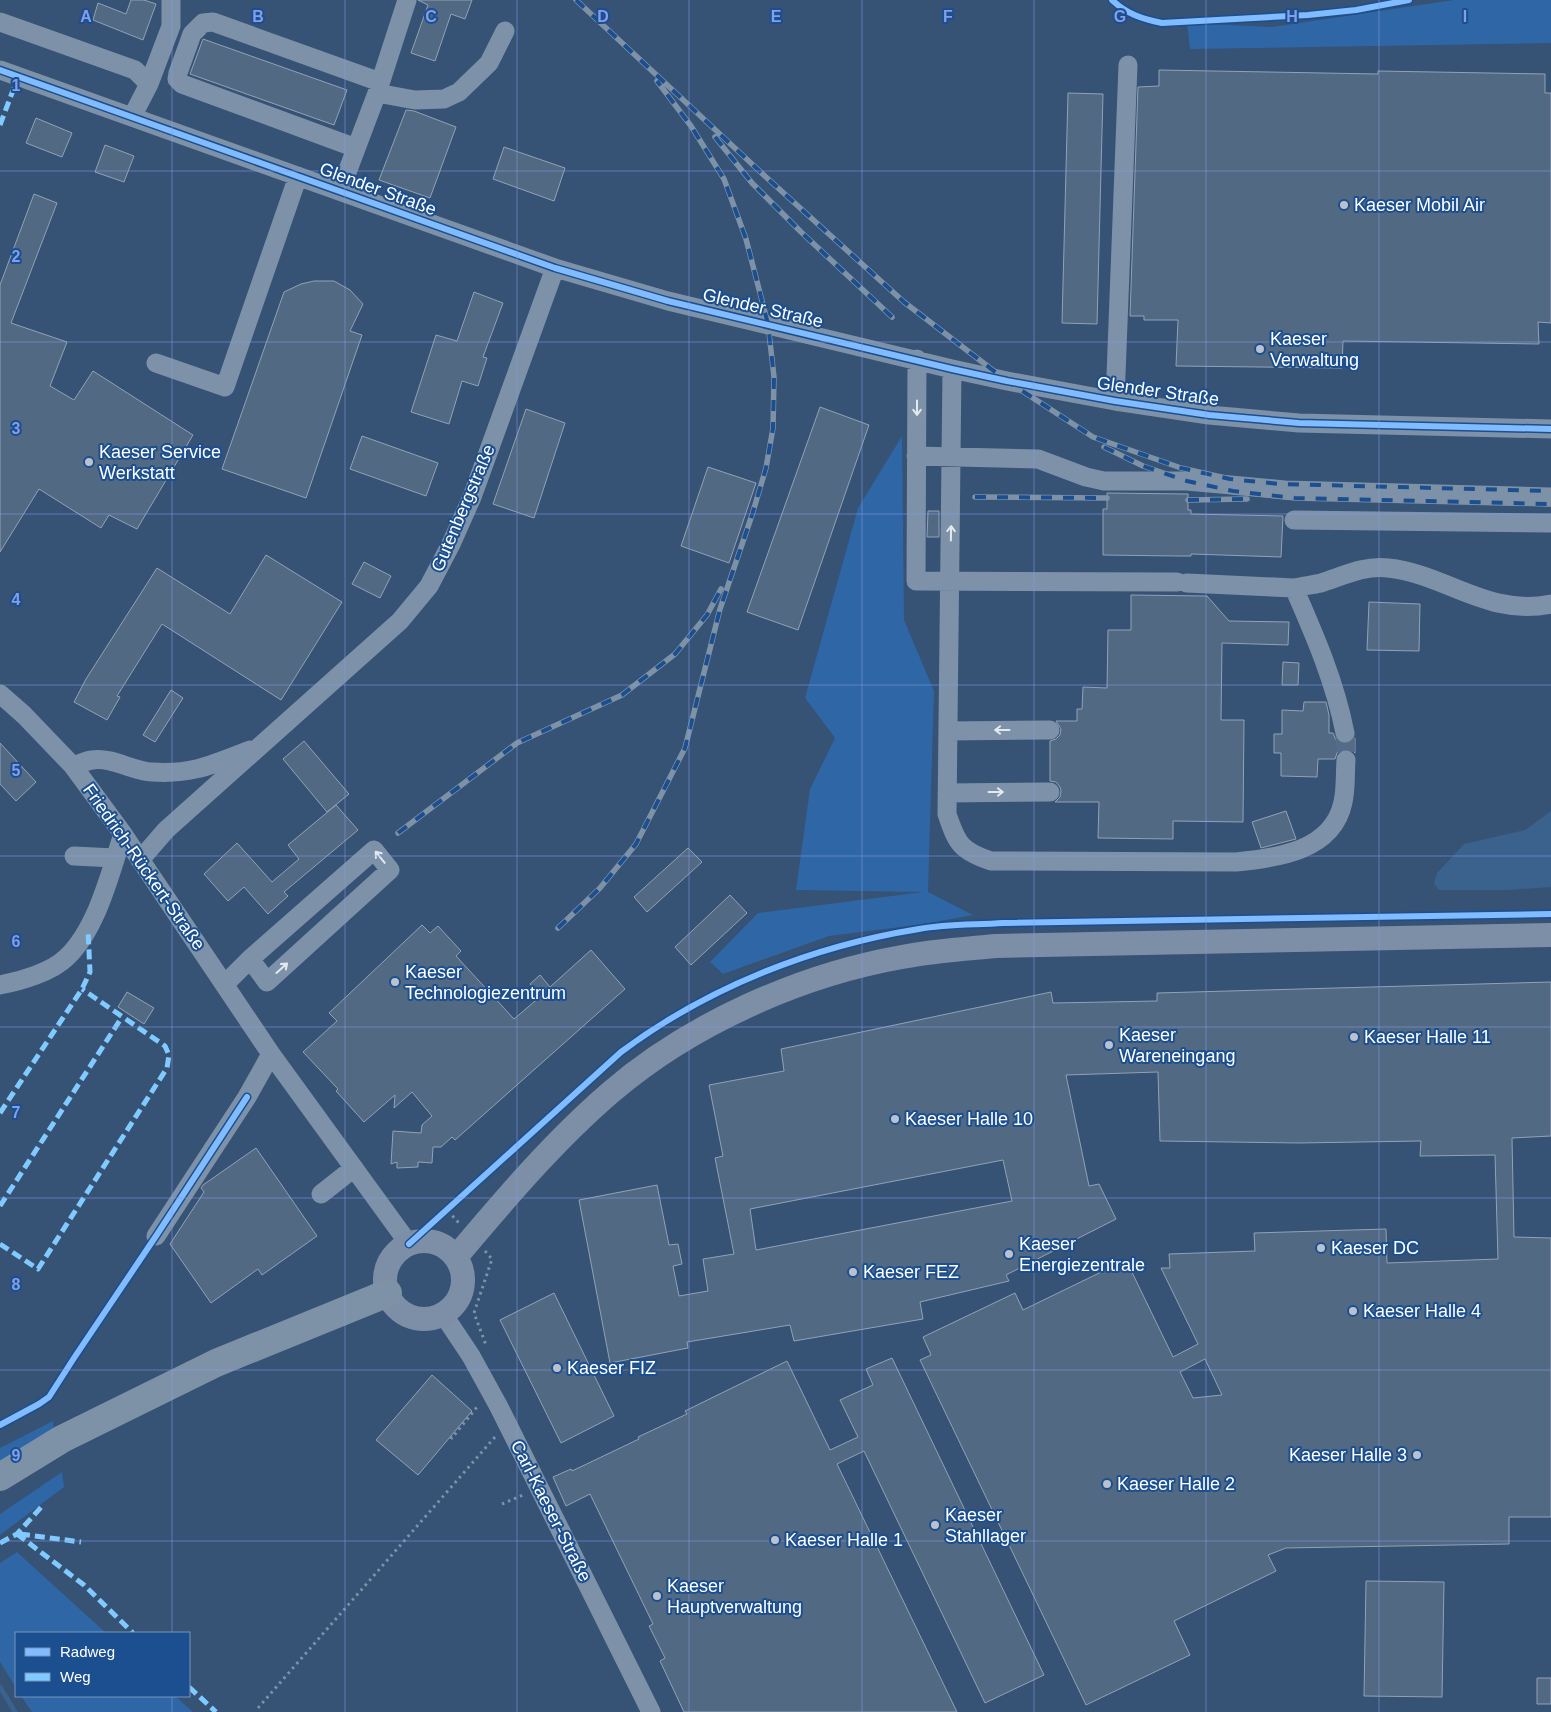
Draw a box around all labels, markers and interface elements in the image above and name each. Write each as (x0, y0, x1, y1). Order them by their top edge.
text: A (80, 8, 92, 25)
text: B (252, 8, 264, 25)
text: C (425, 8, 437, 25)
text: D (597, 8, 609, 25)
text: E (771, 8, 782, 25)
text: F (943, 8, 953, 25)
text: G (1114, 8, 1126, 25)
text: H (1286, 8, 1298, 25)
text: I (1463, 8, 1467, 25)
text: 1 (12, 77, 21, 94)
street label: Glender Straße (317, 159, 439, 219)
place label: Kaeser Mobil Air (1354, 195, 1485, 215)
marker: Kaeser Mobil Air (1338, 199, 1350, 211)
text: 2 (12, 248, 21, 265)
street label: Glender Straße (701, 284, 825, 332)
place label: Kaeser Verwaltung (1270, 329, 1359, 370)
marker: Kaeser Verwaltung (1254, 343, 1266, 355)
street label: Glender Straße (1096, 373, 1220, 409)
one-way arrow (912, 400, 922, 416)
text: 3 (12, 420, 21, 437)
street label: Gutenbergstraße (427, 441, 499, 575)
place label: Kaeser Service Werkstatt (99, 442, 221, 483)
marker: Kaeser Service Werkstatt (83, 456, 95, 468)
one-way arrow (946, 525, 955, 541)
text: 4 (12, 591, 21, 608)
one-way arrow (994, 725, 1010, 735)
text: 5 (12, 762, 21, 779)
street label: Friedrich-Rückert-Straße (79, 780, 209, 954)
one-way arrow (988, 787, 1004, 797)
one-way arrow (375, 851, 386, 864)
text: 6 (12, 933, 21, 950)
one-way arrow (276, 962, 289, 974)
place label: Kaeser Technologiezentrum (405, 962, 566, 1003)
marker: Kaeser Technologiezentrum (389, 976, 401, 988)
place label: Kaeser Wareneingang (1119, 1025, 1235, 1066)
place label: Kaeser Halle 11 (1364, 1027, 1491, 1047)
marker: Kaeser Halle 11 (1348, 1031, 1360, 1043)
marker: Kaeser Wareneingang (1103, 1039, 1115, 1051)
text: 7 (12, 1104, 21, 1121)
place label: Kaeser Halle 10 (905, 1109, 1033, 1129)
marker: Kaeser Halle 10 (889, 1113, 901, 1125)
place label: Kaeser Energiezentrale (1019, 1234, 1145, 1275)
place label: Kaeser DC (1331, 1238, 1419, 1258)
marker: Kaeser DC (1315, 1242, 1327, 1254)
marker: Kaeser Energiezentrale (1003, 1248, 1015, 1260)
place label: Kaeser FEZ (863, 1262, 959, 1282)
marker: Kaeser FEZ (847, 1266, 859, 1278)
text: 8 (12, 1276, 21, 1293)
place label: Kaeser Halle 4 (1363, 1301, 1481, 1321)
marker: Kaeser Halle 4 (1347, 1305, 1359, 1317)
place label: Kaeser FIZ (567, 1358, 656, 1378)
marker: Kaeser FIZ (551, 1362, 563, 1374)
street label: Carl-Kaeser-Straße (507, 1437, 595, 1585)
place label: Kaeser Halle 3 (1289, 1445, 1407, 1465)
text: 9 (12, 1447, 21, 1464)
marker: Kaeser Halle 3 (1411, 1449, 1423, 1461)
place label: Kaeser Halle 2 (1117, 1474, 1235, 1494)
marker: Kaeser Halle 2 (1101, 1478, 1113, 1490)
place label: Kaeser Stahllager (945, 1505, 1026, 1546)
marker: Kaeser Stahllager (929, 1519, 941, 1531)
place label: Kaeser Halle 1 (785, 1530, 903, 1550)
marker: Kaeser Halle 1 (769, 1534, 781, 1546)
place label: Kaeser Hauptverwaltung (667, 1576, 802, 1617)
marker: Kaeser Hauptverwaltung (651, 1590, 663, 1602)
legend (15, 1632, 190, 1697)
text: Radweg (60, 1643, 115, 1660)
text: Weg (60, 1668, 91, 1685)

